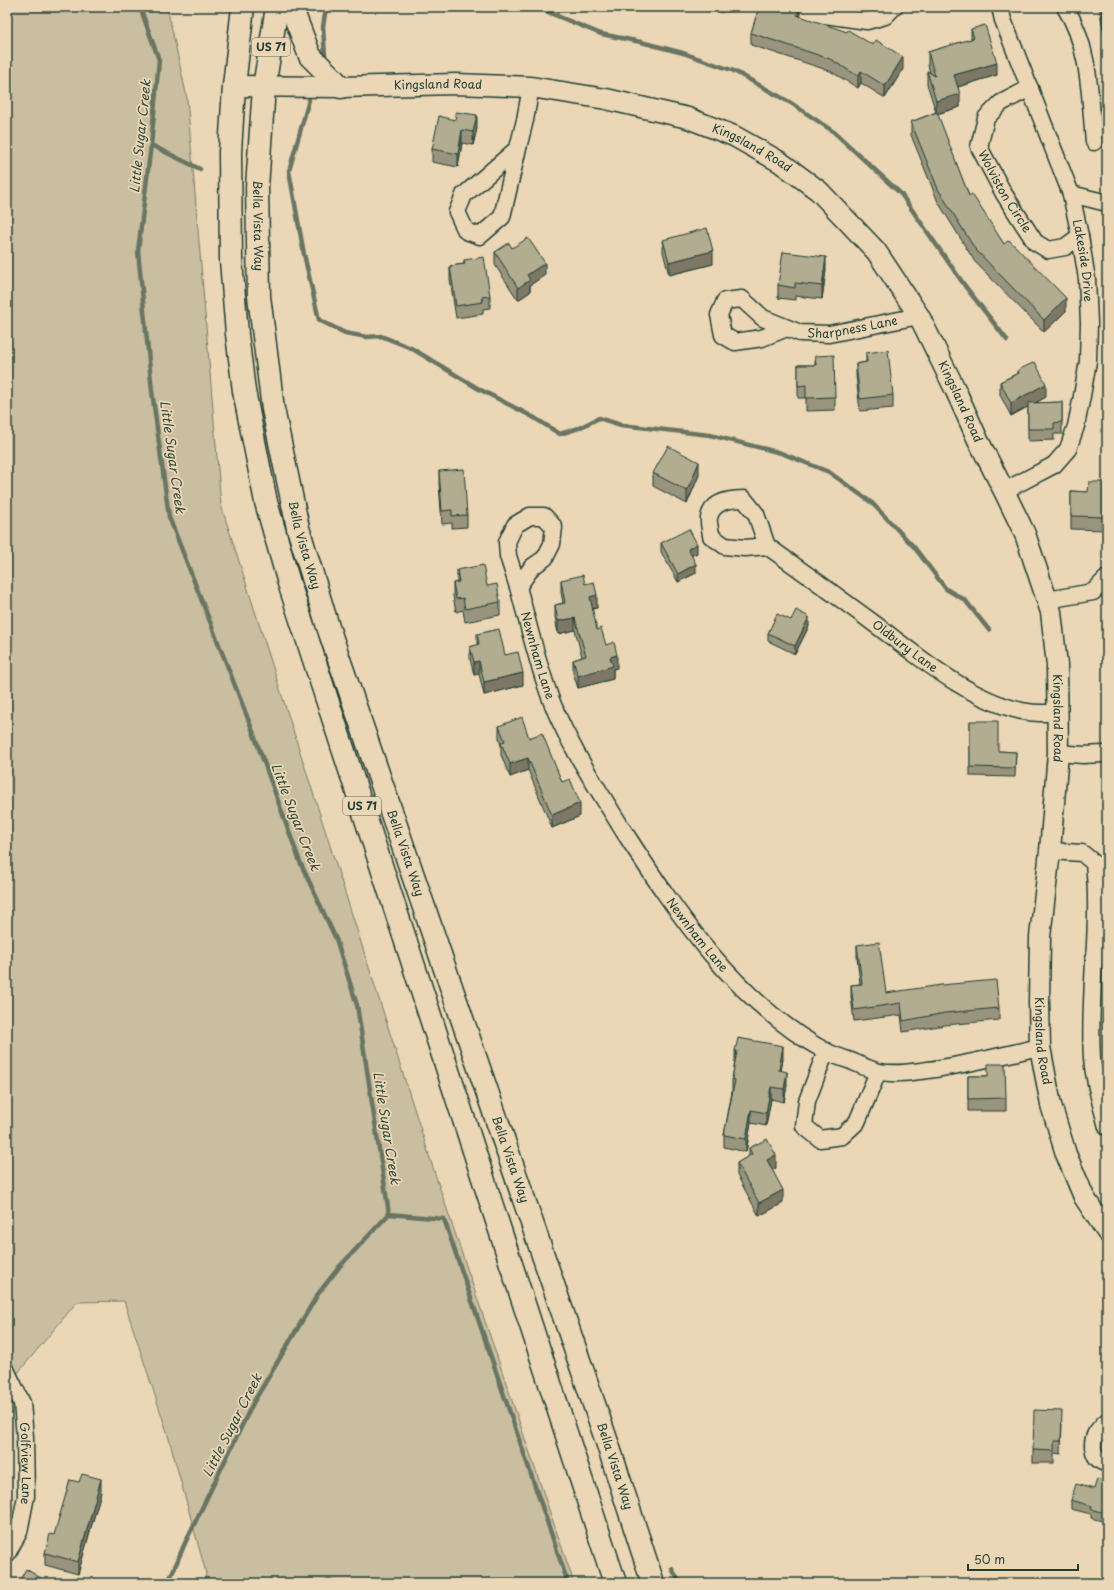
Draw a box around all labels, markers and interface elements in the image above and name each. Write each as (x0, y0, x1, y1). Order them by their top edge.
road number: US 71 (252, 38, 290, 56)
street label: Kingsland Road (394, 74, 482, 94)
water label: Little Sugar Creek (124, 77, 155, 194)
street label: Kingsland Road (710, 118, 796, 176)
street label: Wolviston Circle (974, 146, 1037, 236)
street label: Bella Vista Way (249, 180, 269, 271)
street label: Lakeside Drive (1069, 218, 1098, 303)
street label: Sharpness Lane (807, 311, 899, 342)
street label: Kingsland Road (934, 357, 988, 445)
water label: Little Sugar Creek (156, 399, 191, 516)
street label: Bella Vista Way (285, 499, 326, 591)
street label: Newnham Lane (517, 609, 560, 702)
street label: Oldbury Lane (869, 615, 942, 676)
street label: Kingsland Road (1049, 674, 1068, 763)
water label: Little Sugar Creek (267, 760, 326, 874)
road number: US 71 (343, 797, 381, 815)
street label: Bella Vista Way (383, 807, 430, 899)
street label: Newnham Lane (663, 894, 733, 976)
street label: Kingsland Road (1031, 997, 1057, 1086)
water label: Little Sugar Creek (369, 1070, 406, 1187)
street label: Bella Vista Way (488, 1113, 534, 1205)
water label: Little Sugar Creek (197, 1369, 266, 1480)
street label: Bella Vista Way (593, 1420, 639, 1512)
street label: Golfview Lane (16, 1421, 36, 1507)
scale bar (968, 1546, 1078, 1572)
text: 50 m (974, 1550, 1005, 1568)

